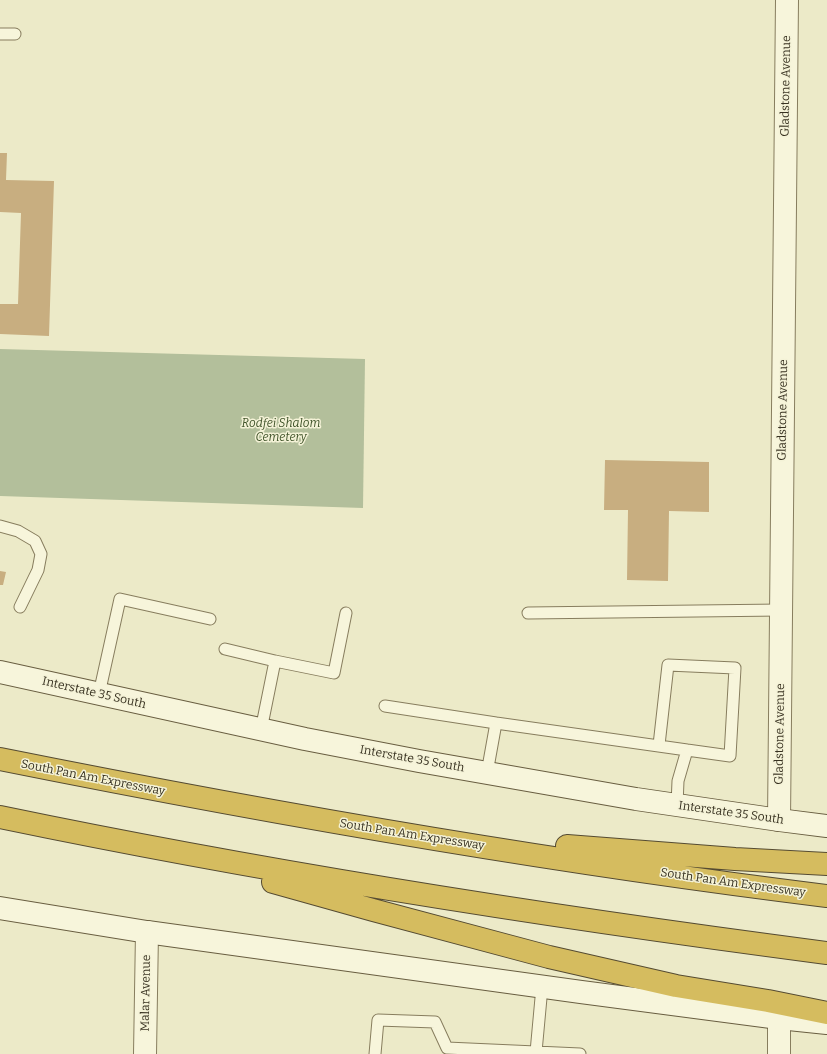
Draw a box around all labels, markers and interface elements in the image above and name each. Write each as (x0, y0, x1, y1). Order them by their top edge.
street label: Gladstone Avenue (778, 35, 794, 137)
street label: Gladstone Avenue (775, 359, 791, 461)
park label: Rodfei Shalom Cemetery (242, 417, 320, 445)
street label: Interstate 35 South (41, 674, 147, 712)
street label: Gladstone Avenue (772, 683, 788, 785)
street label: Interstate 35 South (359, 743, 465, 775)
street label: South Pan Am Expressway (20, 757, 166, 799)
street label: Interstate 35 South (677, 798, 785, 828)
street label: South Pan Am Expressway (339, 816, 485, 854)
street label: South Pan Am Expressway (659, 866, 807, 900)
street label: Malar Avenue (138, 954, 154, 1032)

